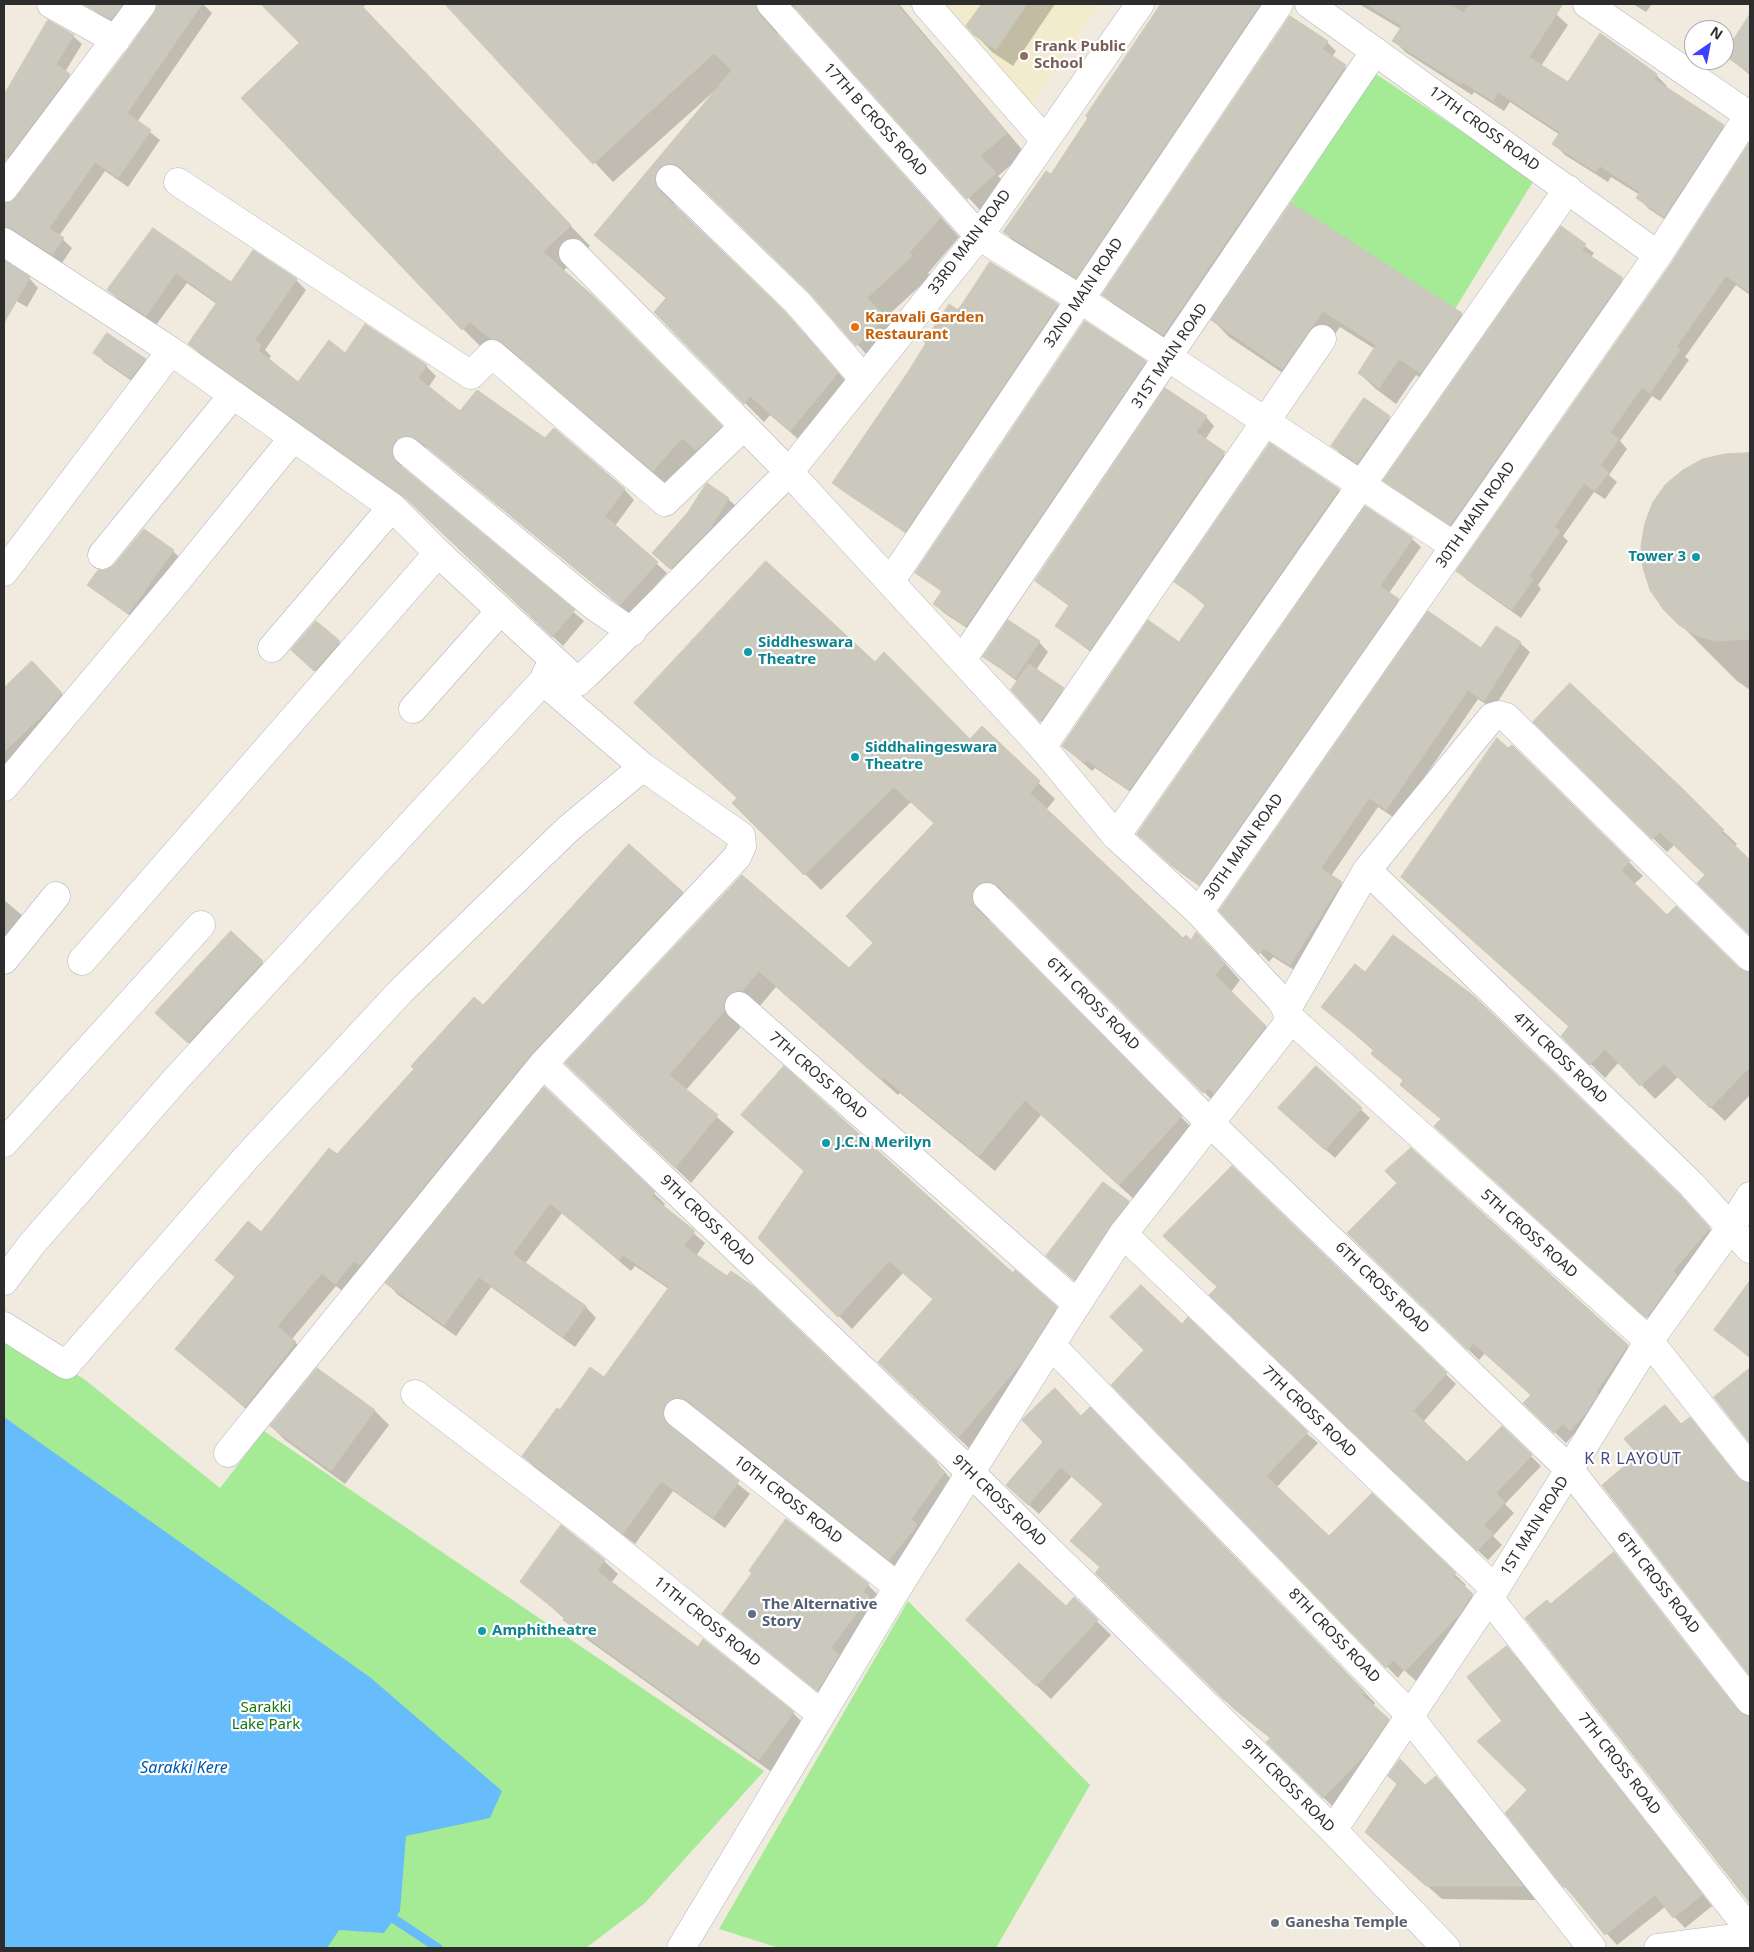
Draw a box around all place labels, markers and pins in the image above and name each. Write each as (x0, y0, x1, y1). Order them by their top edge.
place label: Frank Public School (1034, 38, 1126, 73)
marker: Frank Public School (1018, 50, 1030, 62)
place label: Karavali Garden Restaurant (865, 309, 984, 344)
marker: Karavali Garden Restaurant (849, 321, 861, 333)
place label: Tower 3 (1628, 548, 1686, 566)
marker: Tower 3 (1690, 551, 1702, 563)
place label: Siddheswara Theatre (758, 634, 853, 669)
marker: Siddheswara Theatre (742, 646, 754, 658)
place label: Siddhalingeswara Theatre (865, 739, 997, 774)
marker: Siddhalingeswara Theatre (849, 751, 861, 763)
place label: J.C.N Merilyn (836, 1134, 931, 1152)
marker: J.C.N Merilyn (820, 1137, 832, 1149)
place label: The Alternative Story (762, 1596, 878, 1631)
marker: The Alternative Story (746, 1608, 758, 1620)
place label: Amphitheatre (492, 1622, 597, 1640)
marker: Amphitheatre (476, 1625, 488, 1637)
place label: Ganesha Temple (1285, 1914, 1408, 1932)
marker: Ganesha Temple (1269, 1917, 1281, 1929)

